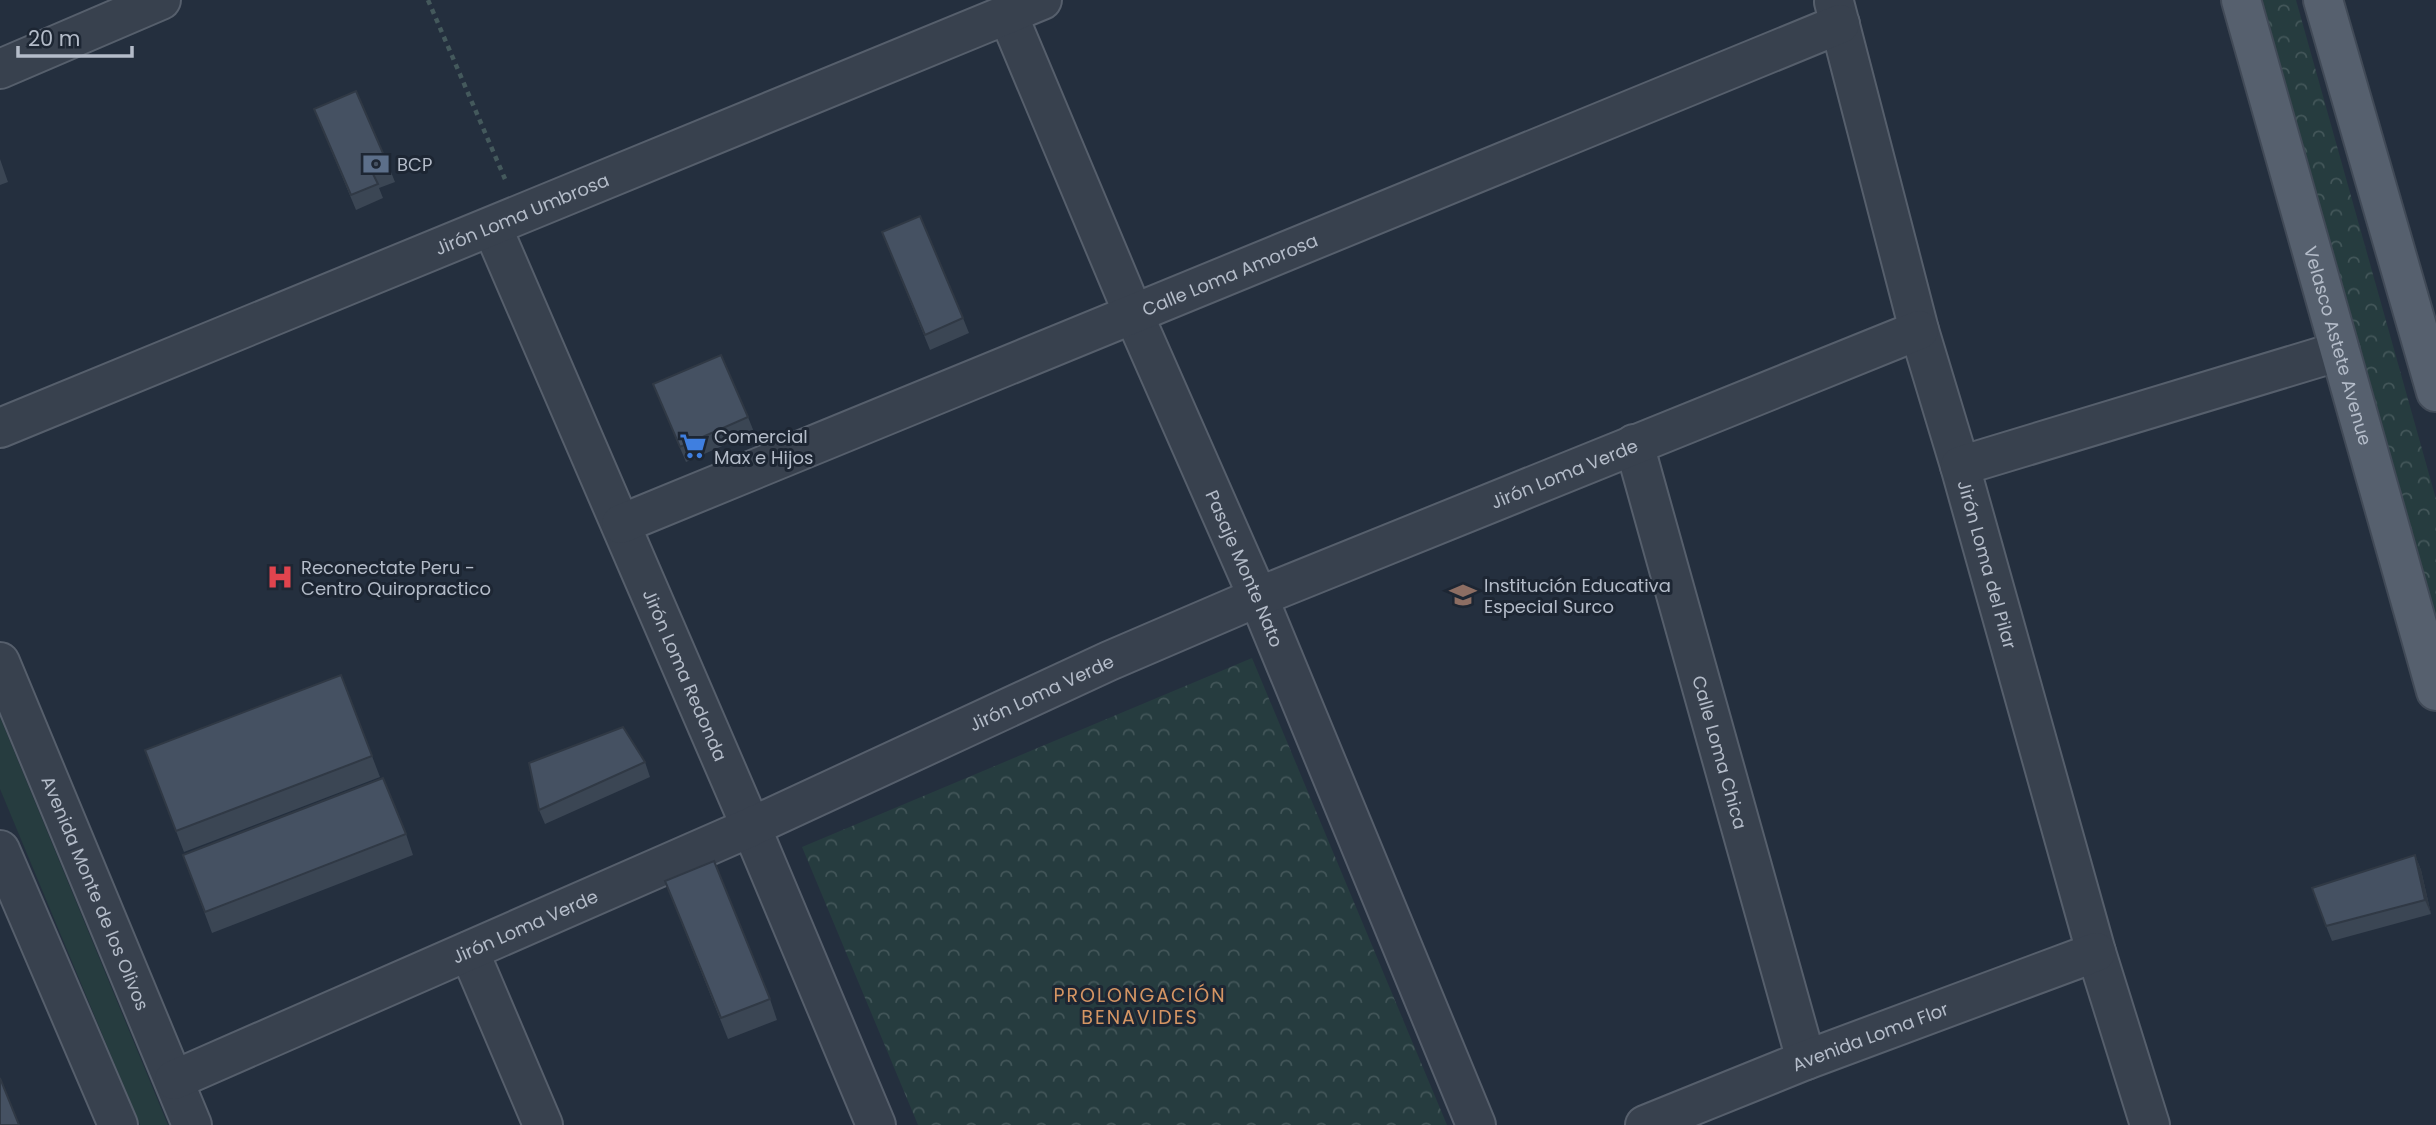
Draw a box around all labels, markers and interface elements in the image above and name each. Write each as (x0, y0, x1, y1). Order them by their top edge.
scale bar (18, 14, 131, 58)
text: 20 m (28, 24, 81, 53)
bank icon: BCP (361, 149, 391, 179)
place label: BCP (397, 152, 432, 177)
street label: Jirón Loma Umbrosa (431, 167, 613, 261)
street label: Calle Loma Amorosa (1138, 227, 1321, 322)
street label: Velasco Astete Avenue (2298, 243, 2379, 448)
place label: Comercial Max e Hijos (714, 424, 813, 470)
supermarket icon: Comercial Max e Hijos (678, 431, 708, 461)
street label: Jirón Loma Verde (1487, 432, 1642, 514)
street label: Jirón Loma del Pilar (1952, 477, 2023, 652)
street label: Pasaje Monte Nato (1200, 486, 1290, 651)
place label: Reconectate Peru - Centro Quiropractico (301, 555, 491, 601)
hospital icon: Reconectate Peru - Centro Quiropractico (265, 562, 295, 592)
place label: Institución Educativa Especial Surco (1484, 573, 1671, 619)
school or university icon: Institución Educativa Especial Surco (1448, 580, 1478, 610)
street label: Jirón Loma Redonda (637, 585, 734, 765)
street label: Jirón Loma Verde (965, 648, 1118, 737)
street label: Calle Loma Chica (1687, 672, 1753, 832)
street label: Avenida Monte de los Olivos (36, 772, 156, 1014)
street label: Jirón Loma Verde (448, 883, 602, 969)
district label: PROLONGACIÓN BENAVIDES (1053, 982, 1227, 1031)
street label: Avenida Loma Flor (1788, 996, 1952, 1077)

